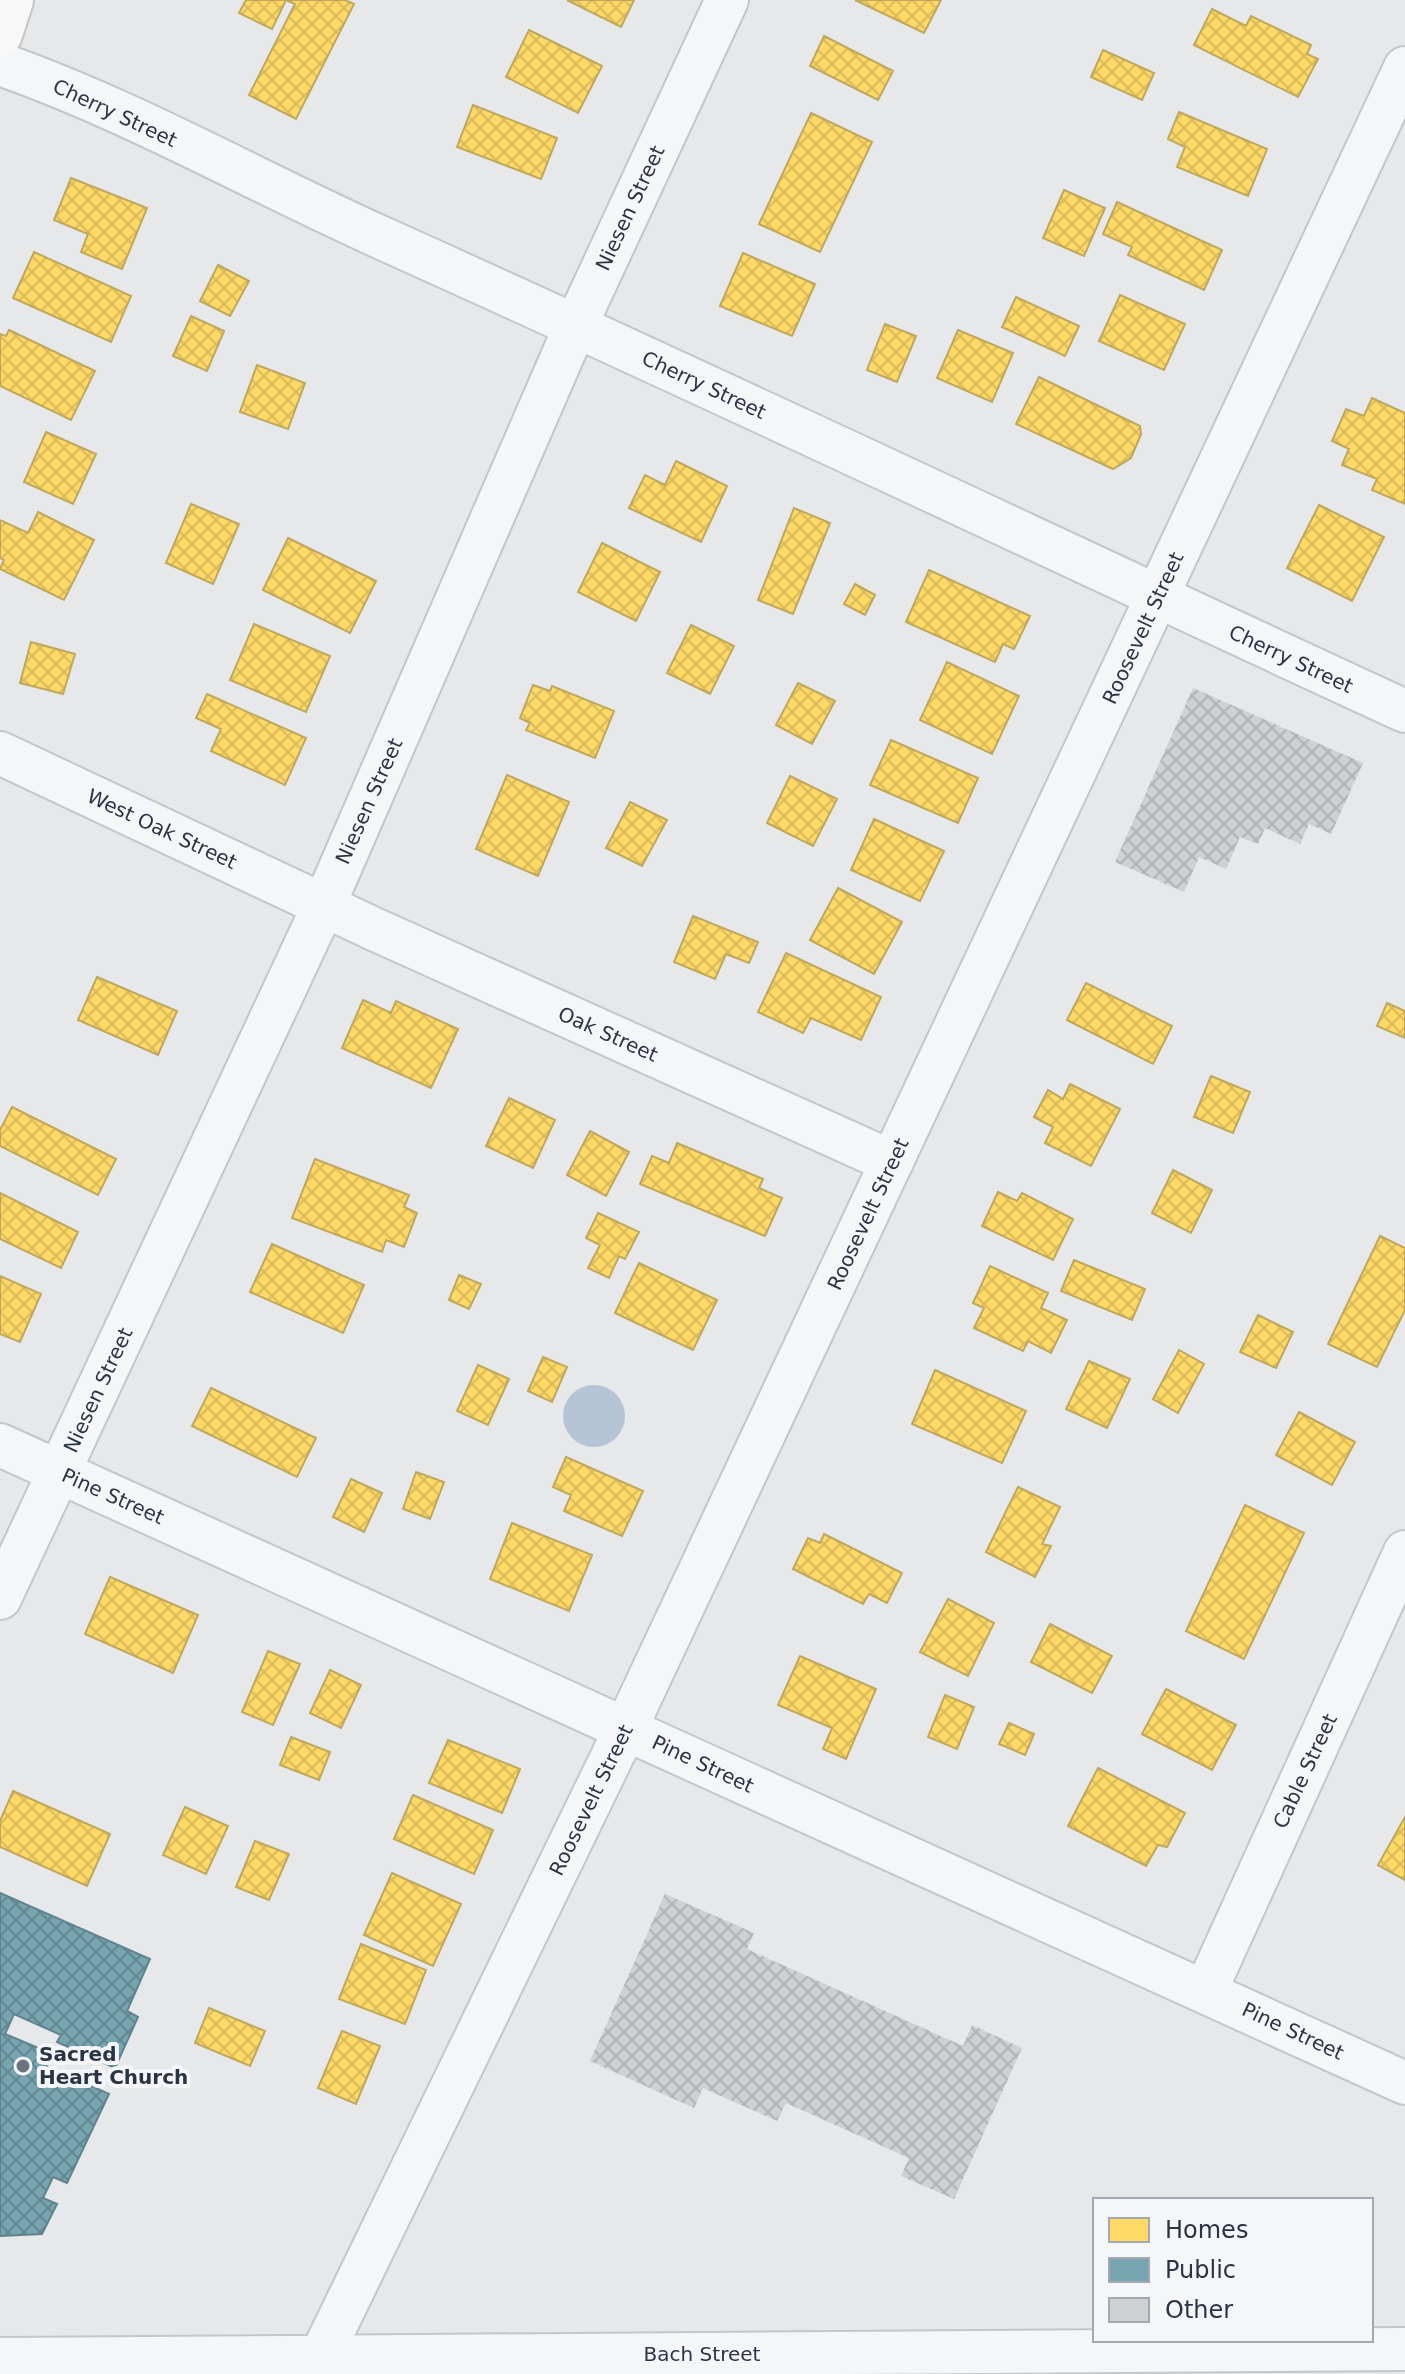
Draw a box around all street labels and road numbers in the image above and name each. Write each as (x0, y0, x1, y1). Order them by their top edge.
street label: Cherry Street (49, 74, 181, 152)
street label: Niesen Street (591, 141, 670, 274)
street label: Cherry Street (638, 346, 770, 424)
street label: Roosevelt Street (1097, 548, 1189, 708)
street label: Cherry Street (1225, 620, 1357, 698)
street label: Niesen Street (331, 734, 408, 868)
street label: West Oak Street (83, 784, 241, 874)
street label: Oak Street (554, 1001, 662, 1067)
street label: Roosevelt Street (822, 1134, 914, 1294)
street label: Niesen Street (59, 1323, 138, 1456)
street label: Pine Street (58, 1463, 168, 1529)
street label: Cable Street (1268, 1710, 1342, 1832)
street label: Roosevelt Street (544, 1721, 638, 1879)
street label: Pine Street (648, 1730, 758, 1798)
street label: Pine Street (1238, 1997, 1348, 2065)
street label: Bach Street (644, 2342, 761, 2366)

